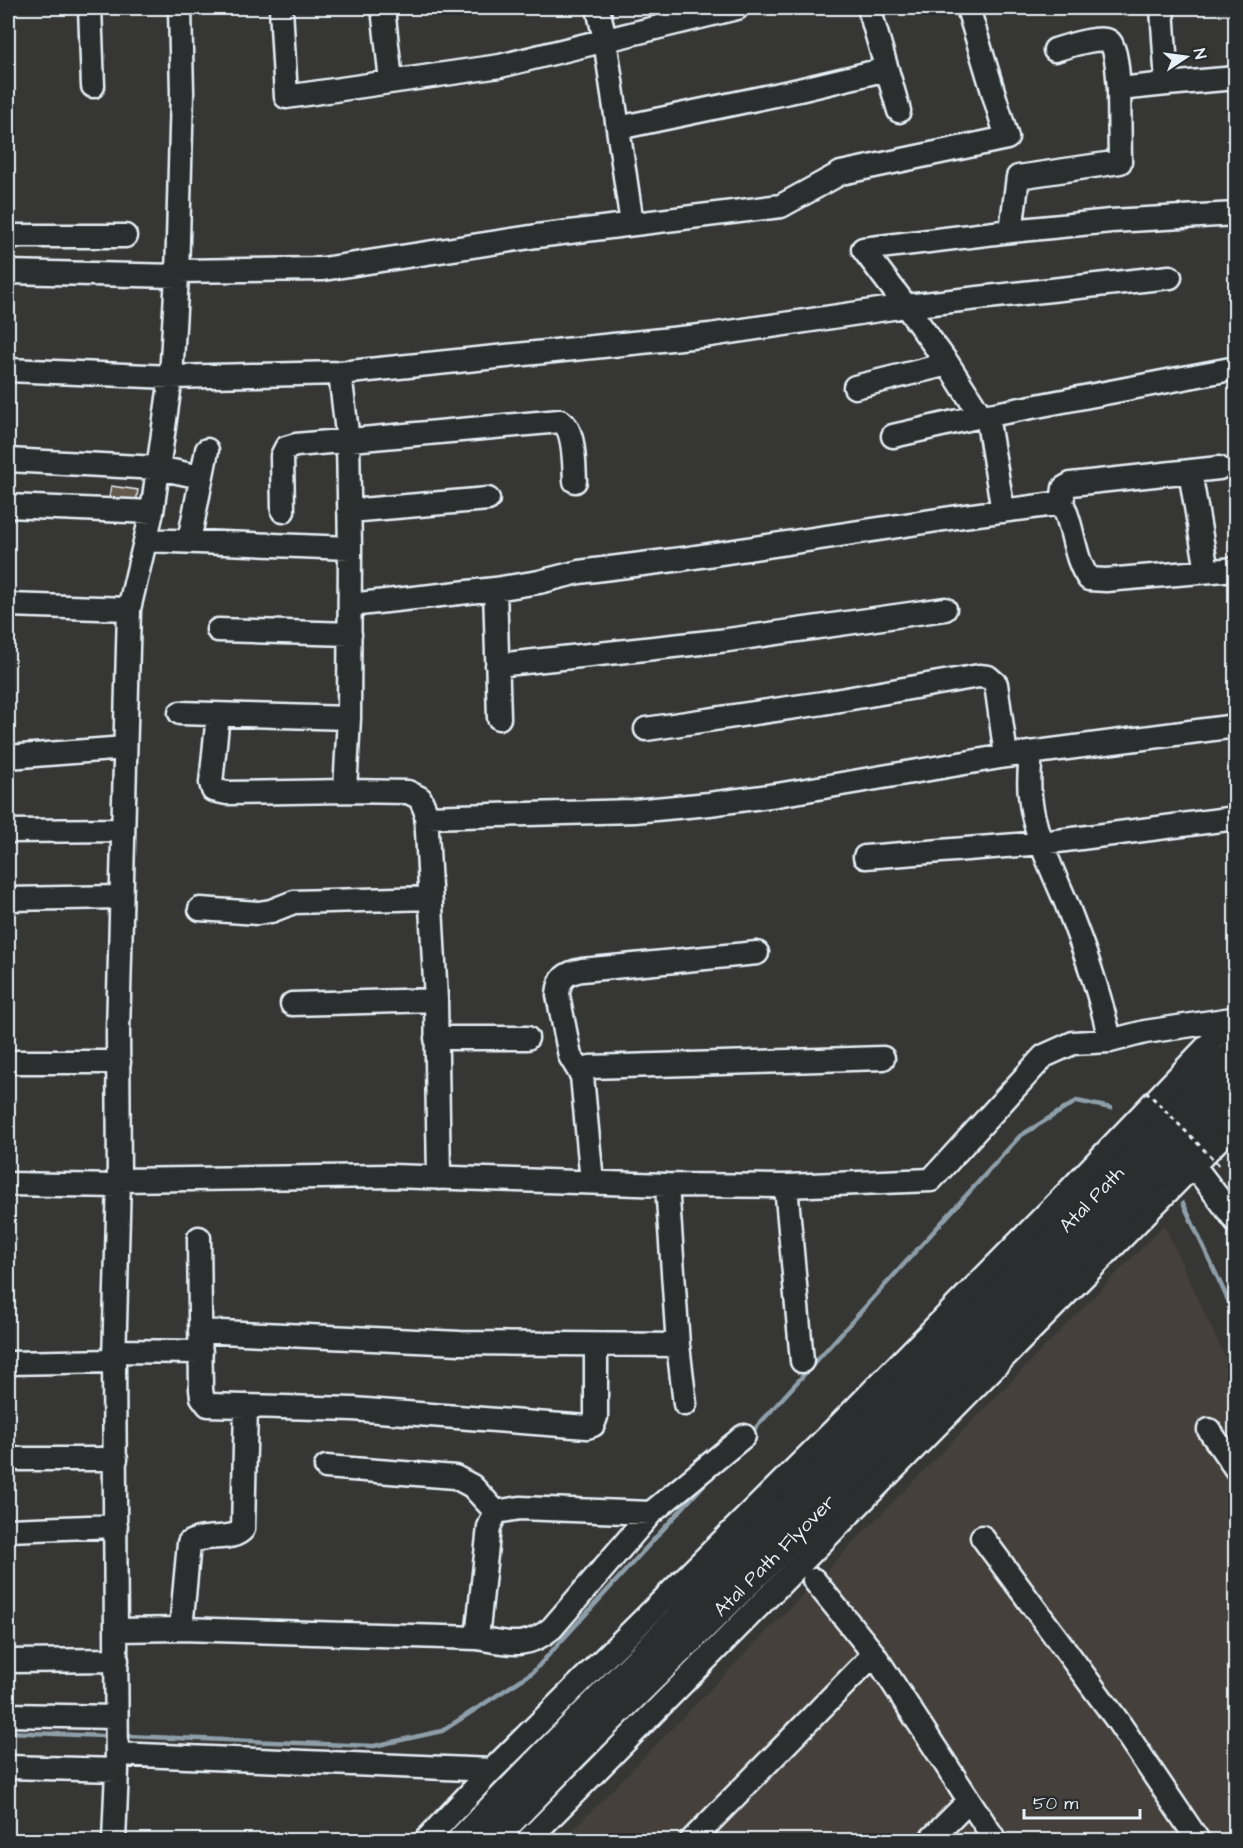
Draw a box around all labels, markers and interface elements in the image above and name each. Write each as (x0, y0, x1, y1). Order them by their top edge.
north arrow (1156, 27, 1216, 87)
text: N (1188, 46, 1211, 61)
street label: Atal Path (1053, 1160, 1131, 1239)
street label: Atal Path Flyover (707, 1488, 843, 1624)
scale bar (1024, 1782, 1140, 1820)
text: 50 m (1033, 1791, 1078, 1816)

